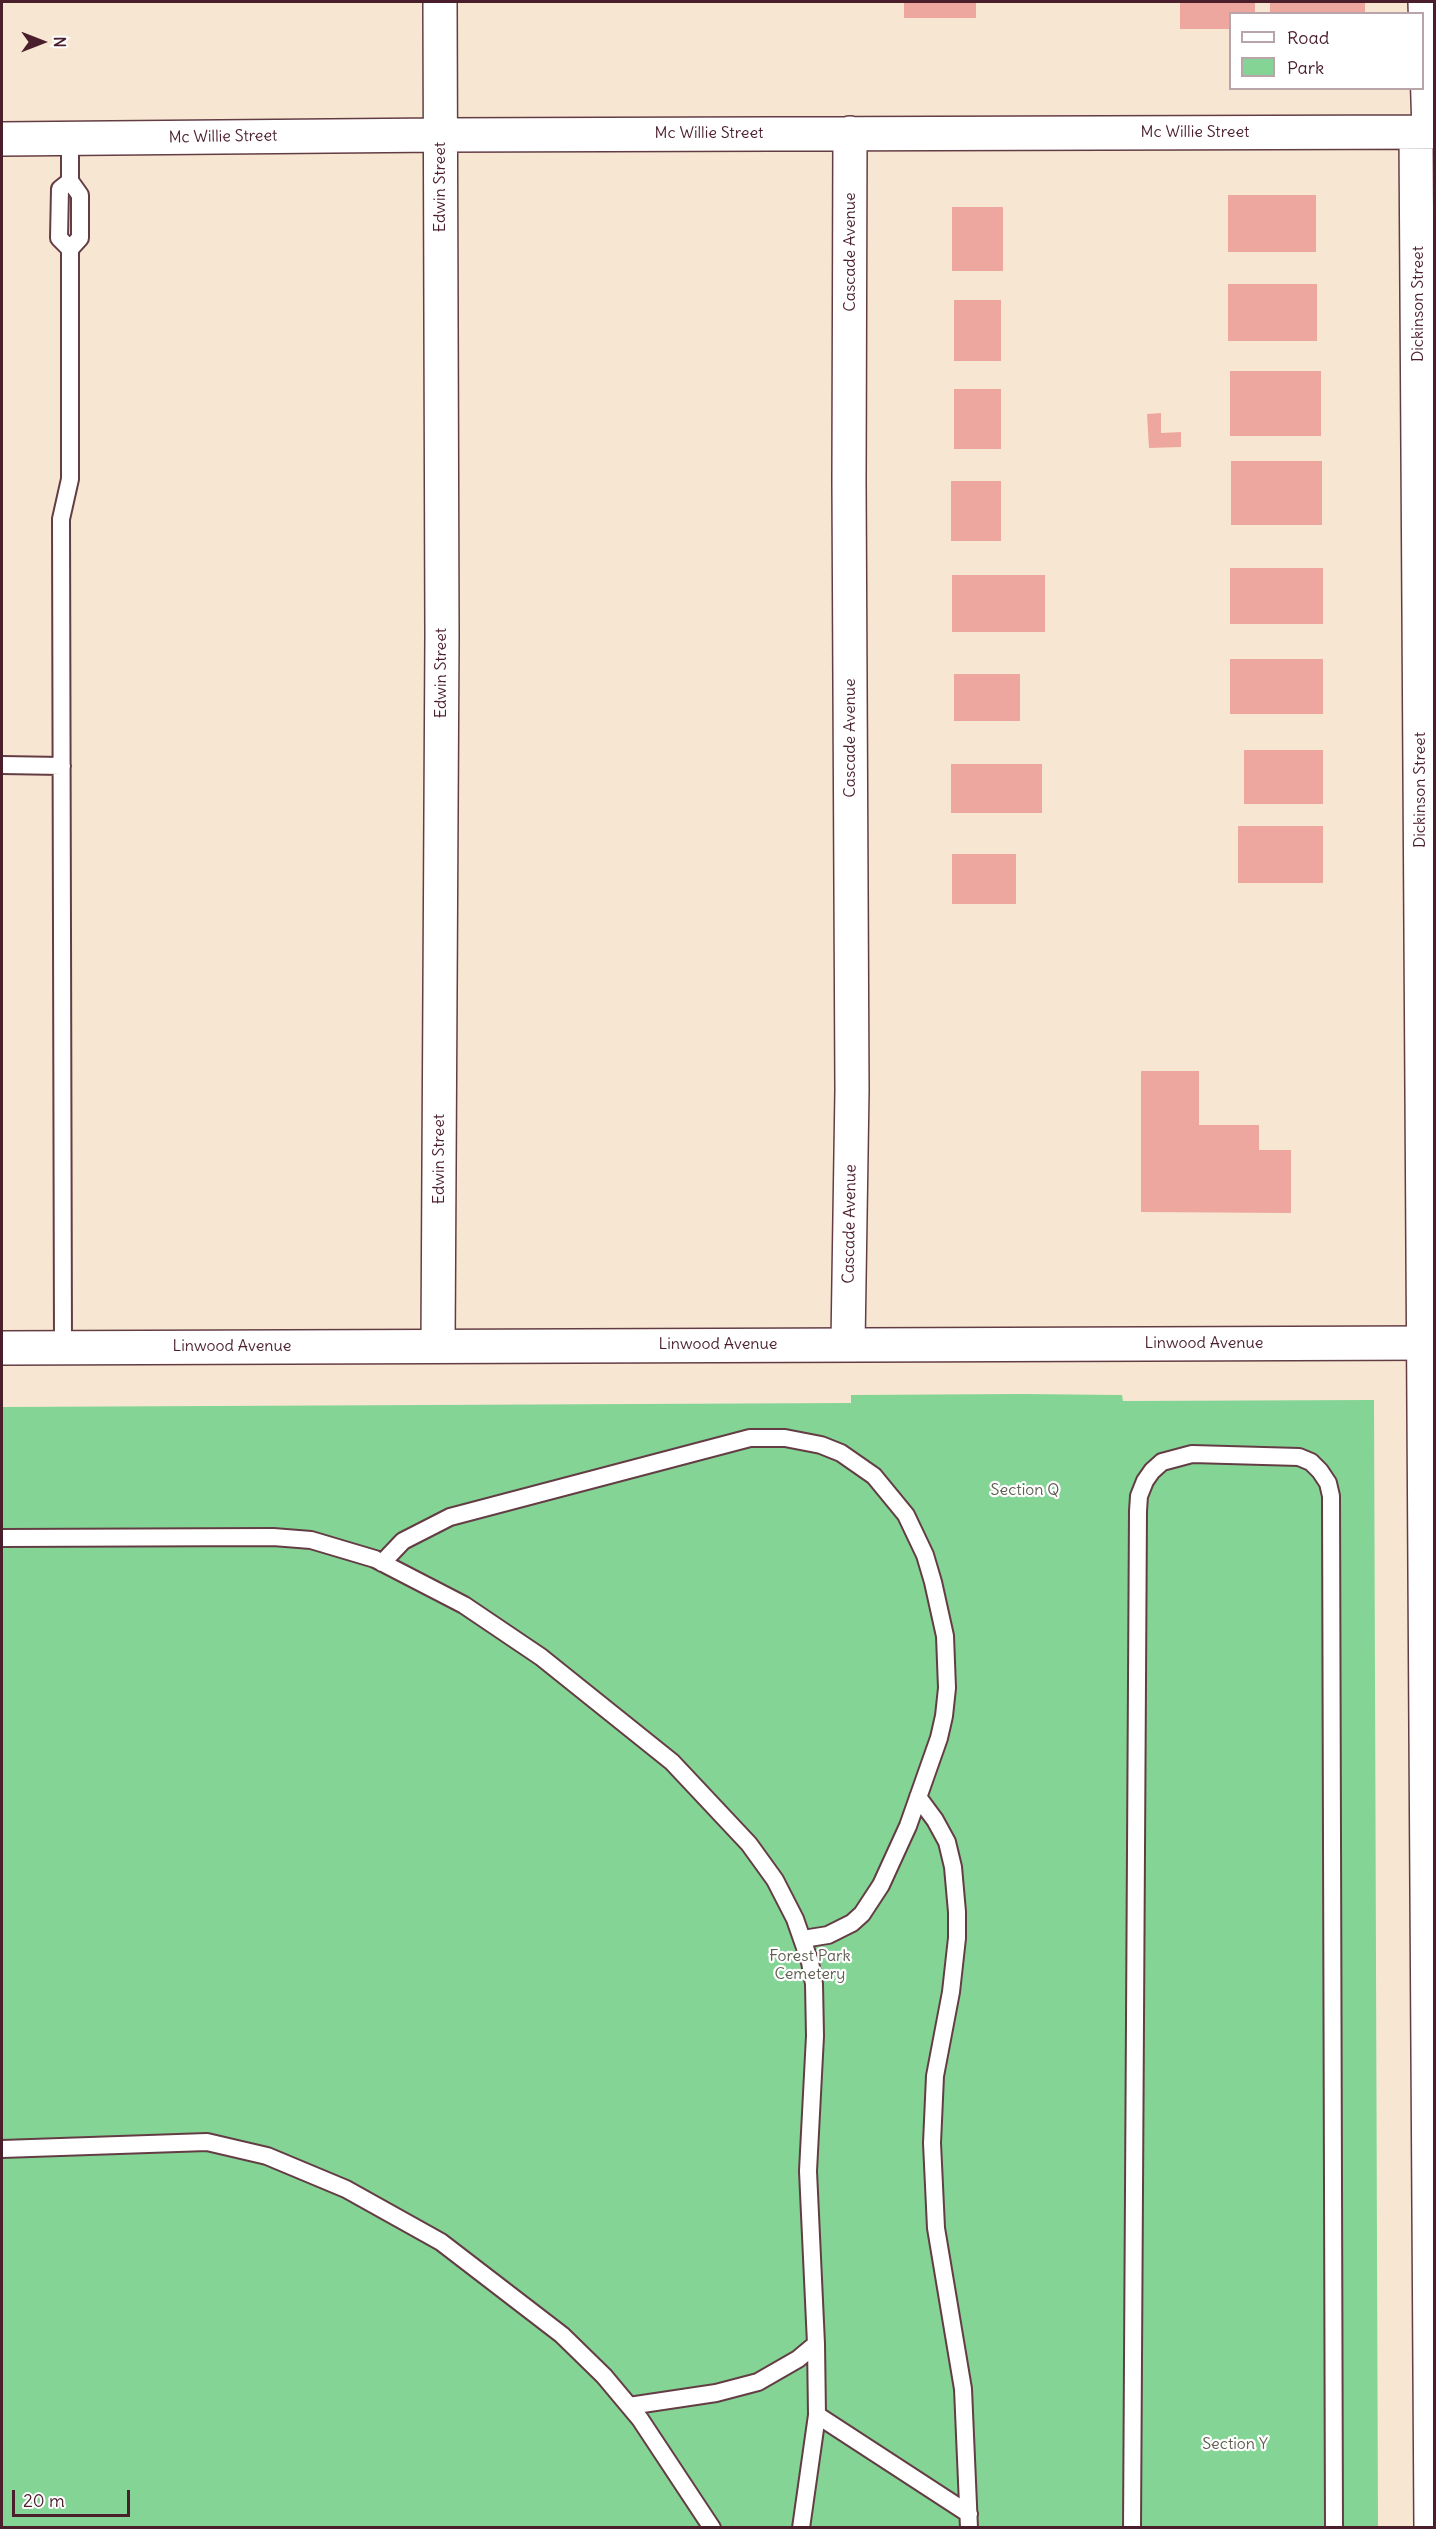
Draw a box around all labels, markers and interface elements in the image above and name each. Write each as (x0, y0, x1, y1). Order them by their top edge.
north arrow (12, 12, 72, 72)
legend (1229, 12, 1424, 90)
text: Road (1287, 26, 1329, 49)
text: N (50, 36, 70, 48)
text: Park (1287, 56, 1324, 79)
street label: Mc Willie Street (1141, 122, 1249, 142)
street label: Mc Willie Street (655, 123, 763, 143)
street label: Mc Willie Street (168, 126, 278, 148)
street label: Edwin Street (430, 142, 450, 232)
street label: Cascade Avenue (840, 192, 860, 312)
street label: Dickinson Street (1408, 246, 1428, 362)
street label: Edwin Street (431, 628, 451, 718)
street label: Cascade Avenue (840, 678, 860, 798)
street label: Dickinson Street (1410, 732, 1430, 848)
street label: Edwin Street (429, 1114, 449, 1204)
street label: Cascade Avenue (839, 1164, 861, 1284)
street label: Linwood Avenue (1145, 1333, 1263, 1353)
street label: Linwood Avenue (659, 1334, 777, 1354)
street label: Linwood Avenue (173, 1336, 291, 1356)
park label: Section Q (991, 1480, 1059, 1500)
park label: Forest Park Cemetery (769, 1946, 851, 1984)
park label: Section Y (1202, 2434, 1268, 2454)
scale bar (15, 2478, 134, 2516)
text: 20 m (23, 2489, 65, 2512)

